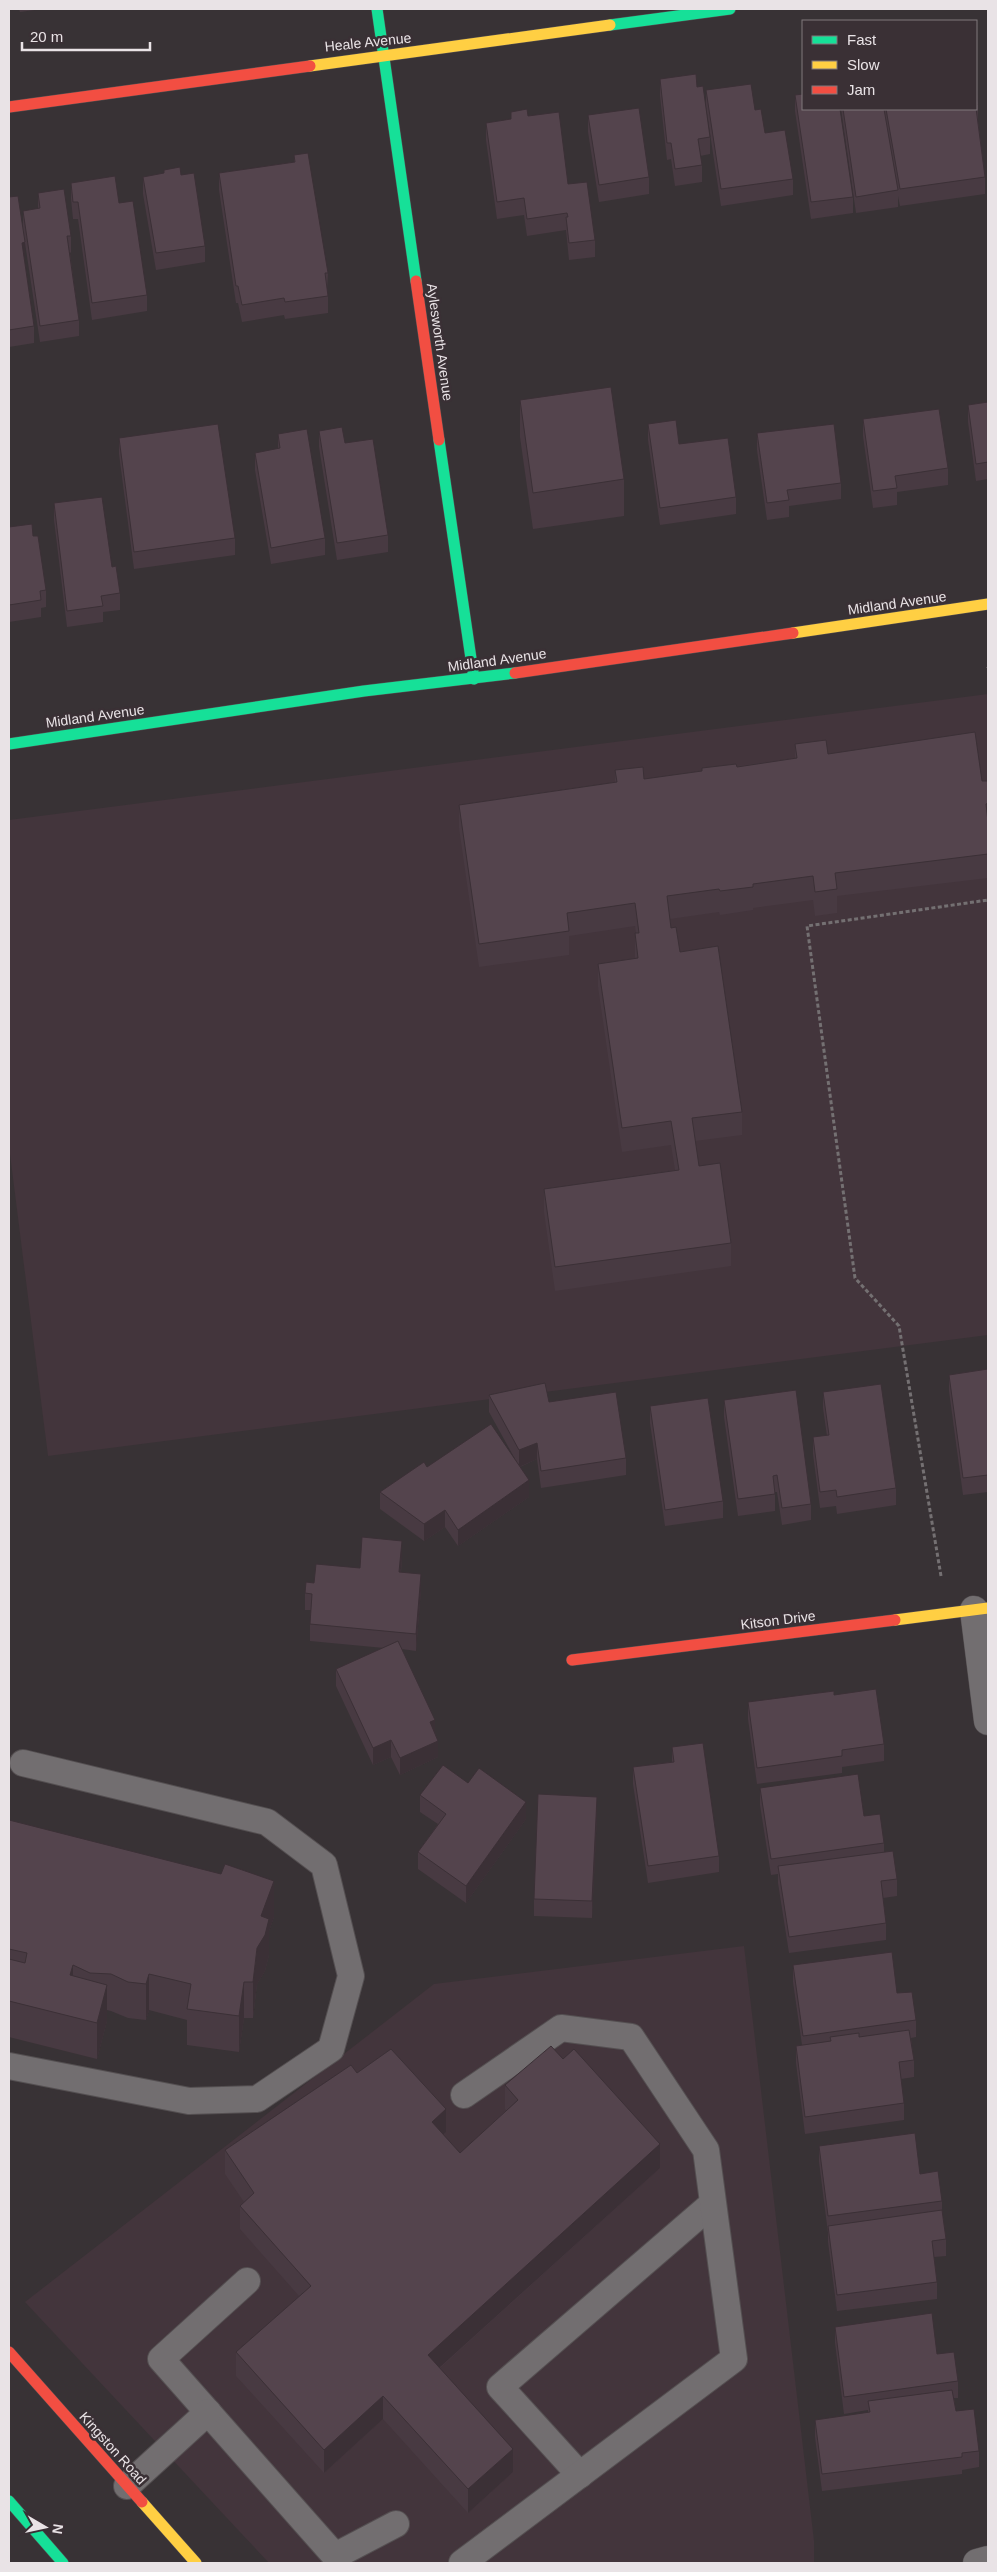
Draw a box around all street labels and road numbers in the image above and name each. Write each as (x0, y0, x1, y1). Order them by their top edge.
street label: Heale Avenue (324, 29, 412, 54)
street label: Aylesworth Avenue (424, 282, 456, 402)
street label: Midland Avenue (847, 588, 948, 618)
street label: Midland Avenue (447, 645, 548, 675)
street label: Midland Avenue (45, 701, 146, 731)
street label: Kitson Drive (740, 1607, 817, 1633)
street label: Kingston Road (76, 2409, 150, 2487)

